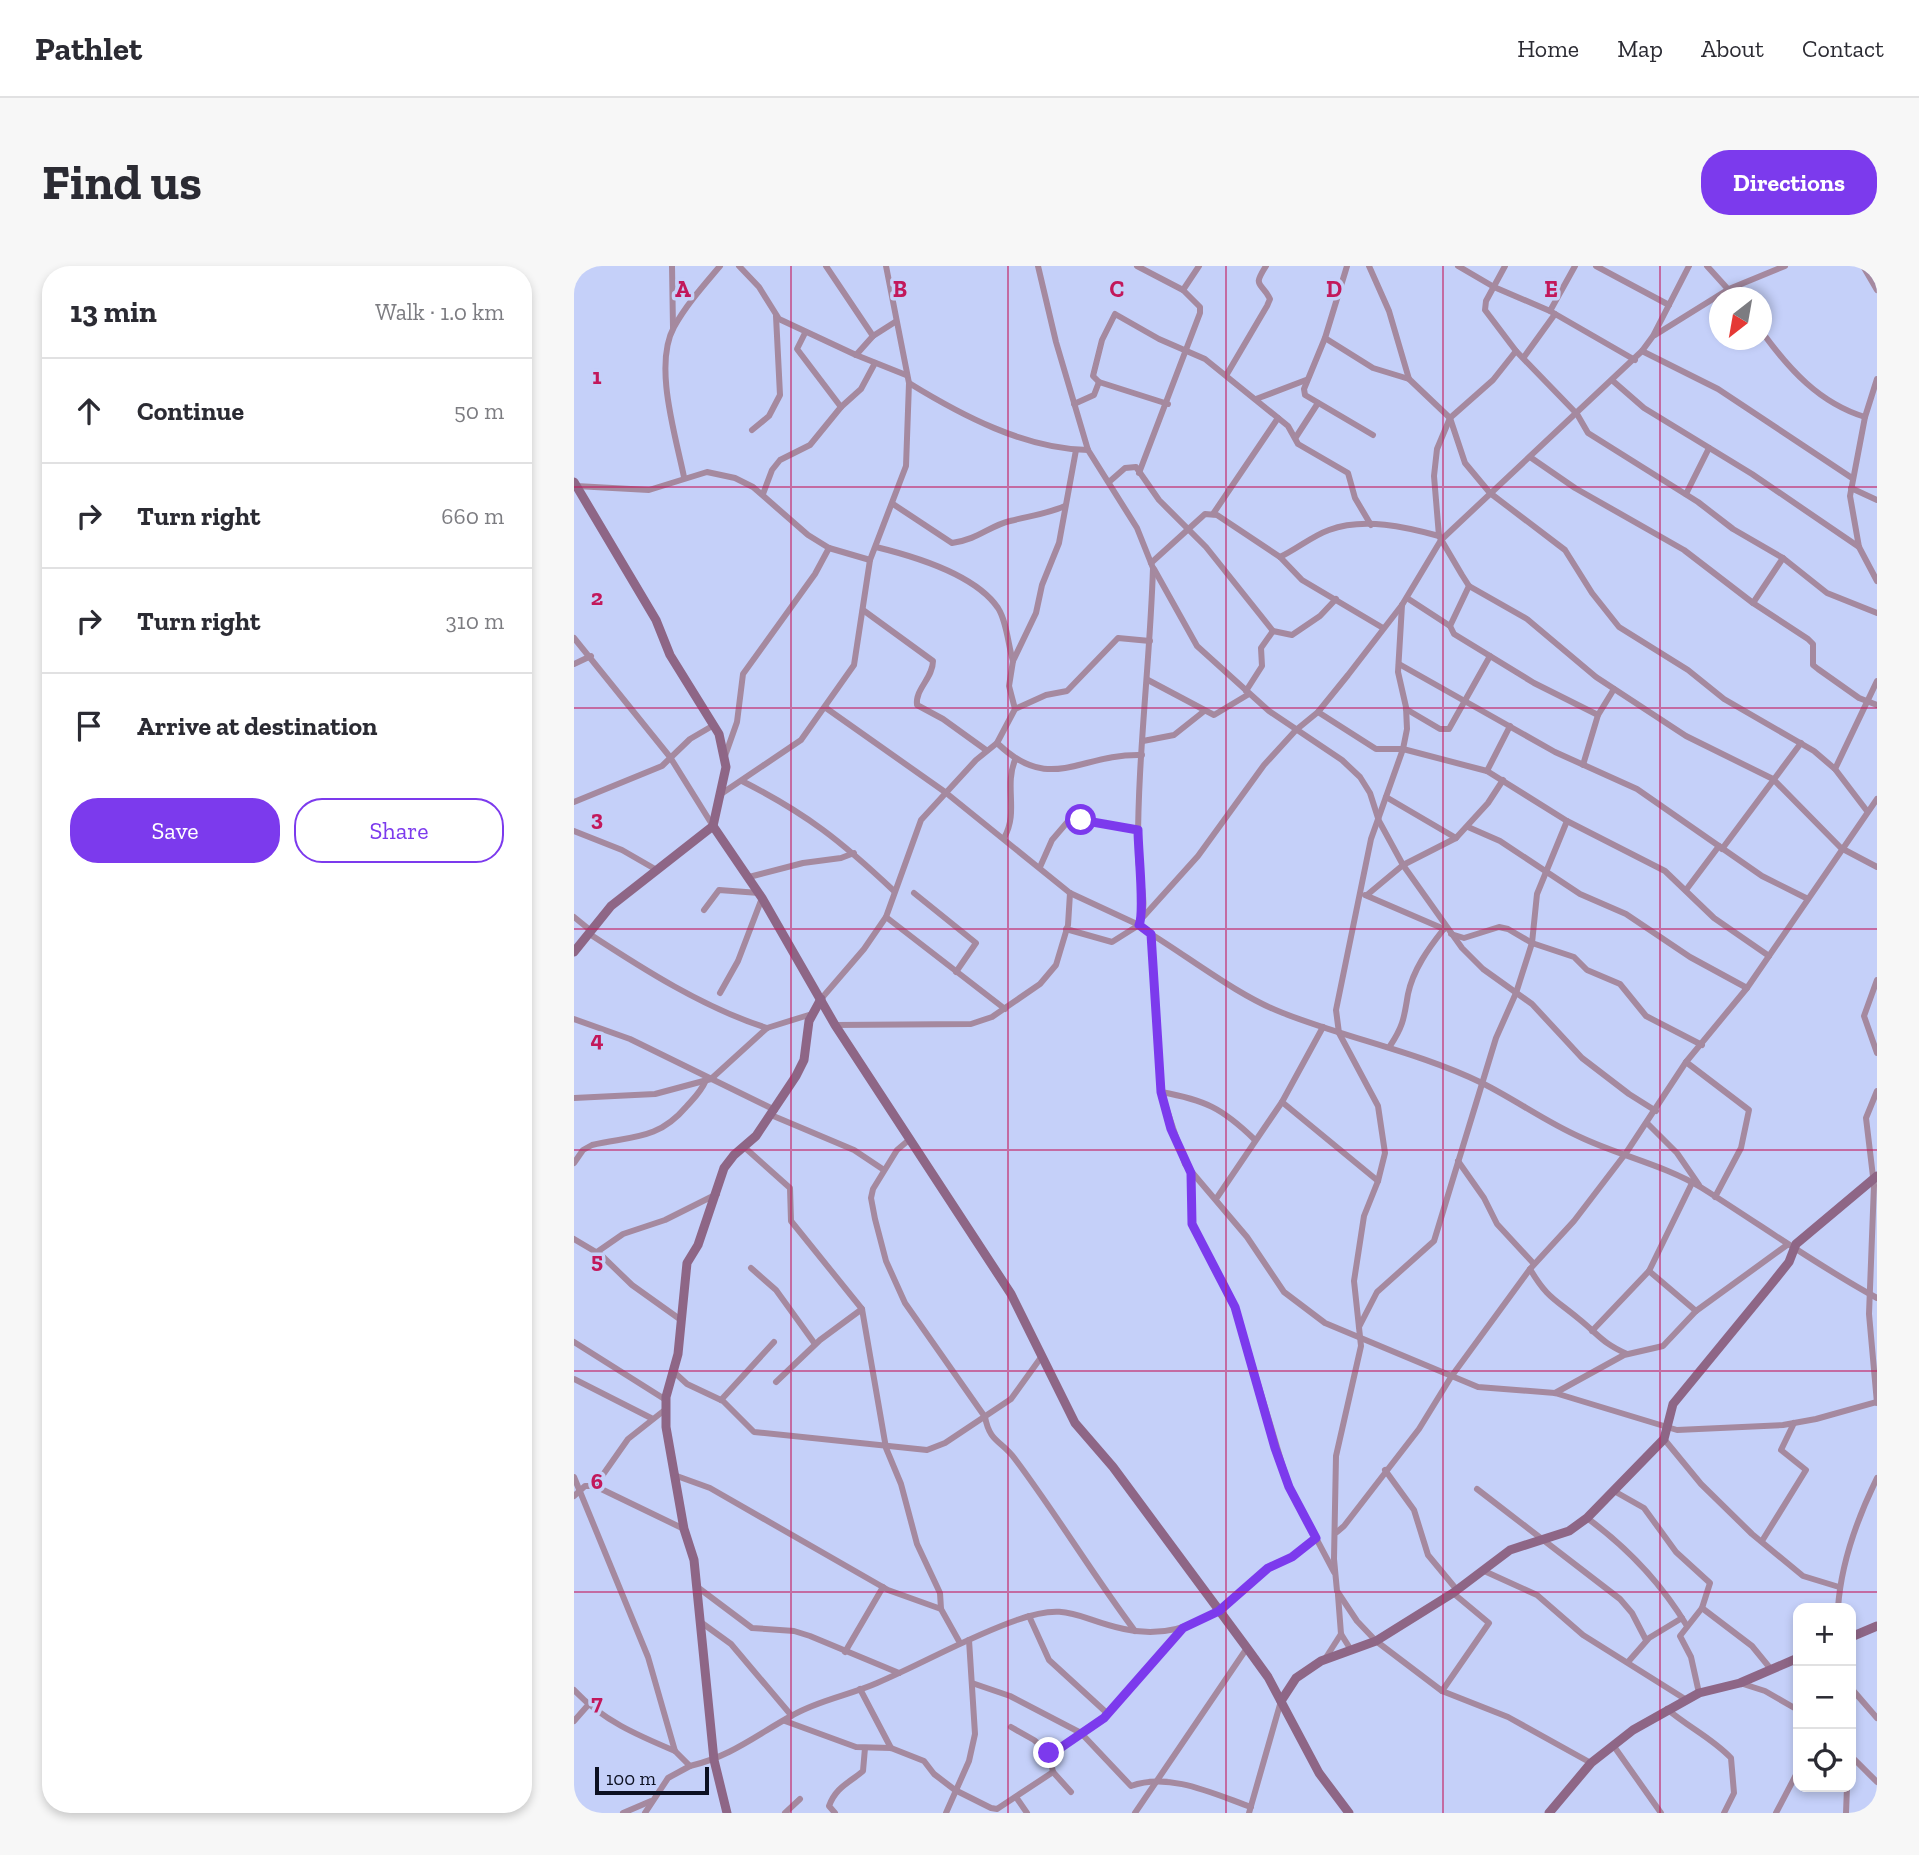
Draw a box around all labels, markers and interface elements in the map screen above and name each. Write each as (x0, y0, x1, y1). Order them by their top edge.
text: Pathlet (35, 29, 142, 68)
text: Home (1517, 34, 1579, 63)
text: Map (1617, 34, 1663, 63)
text: About (1701, 34, 1764, 63)
text: Contact (1802, 34, 1884, 63)
button: Directions (1701, 150, 1877, 215)
text: Find us (42, 153, 202, 212)
text: A (675, 275, 691, 303)
text: B (893, 275, 907, 303)
text: C (1110, 275, 1124, 303)
text: D (1326, 275, 1342, 303)
text: E (1544, 275, 1558, 303)
north arrow (1709, 287, 1772, 350)
text: 13 min (70, 294, 157, 330)
text: Walk · 1.0 km (375, 298, 504, 326)
text: 1 (592, 362, 602, 390)
icon: ahead (70, 392, 108, 430)
text: Continue (137, 395, 244, 427)
text: 50 m (454, 397, 504, 425)
icon: right (70, 497, 108, 535)
text: Turn right (137, 500, 260, 532)
text: 660 m (441, 502, 504, 530)
text: 2 (591, 583, 603, 611)
icon: right (70, 602, 108, 640)
text: Turn right (137, 605, 260, 637)
text: 310 m (446, 607, 504, 635)
icon: arrive (70, 707, 108, 745)
text: Arrive at destination (137, 710, 377, 742)
button: Save (70, 798, 280, 863)
button: Share (294, 798, 504, 863)
text: 3 (591, 804, 603, 832)
route start (1065, 804, 1096, 835)
text: 4 (590, 1025, 604, 1053)
text: 5 (591, 1246, 603, 1274)
text: 6 (591, 1467, 603, 1495)
map controls (1793, 1603, 1856, 1792)
button: + (1793, 1603, 1856, 1666)
button: − (1793, 1666, 1856, 1729)
text: 7 (591, 1688, 603, 1716)
button: locate (1793, 1729, 1856, 1792)
route end (1033, 1737, 1064, 1768)
scale bar (595, 1764, 709, 1796)
text: 100 m (606, 1767, 656, 1790)

